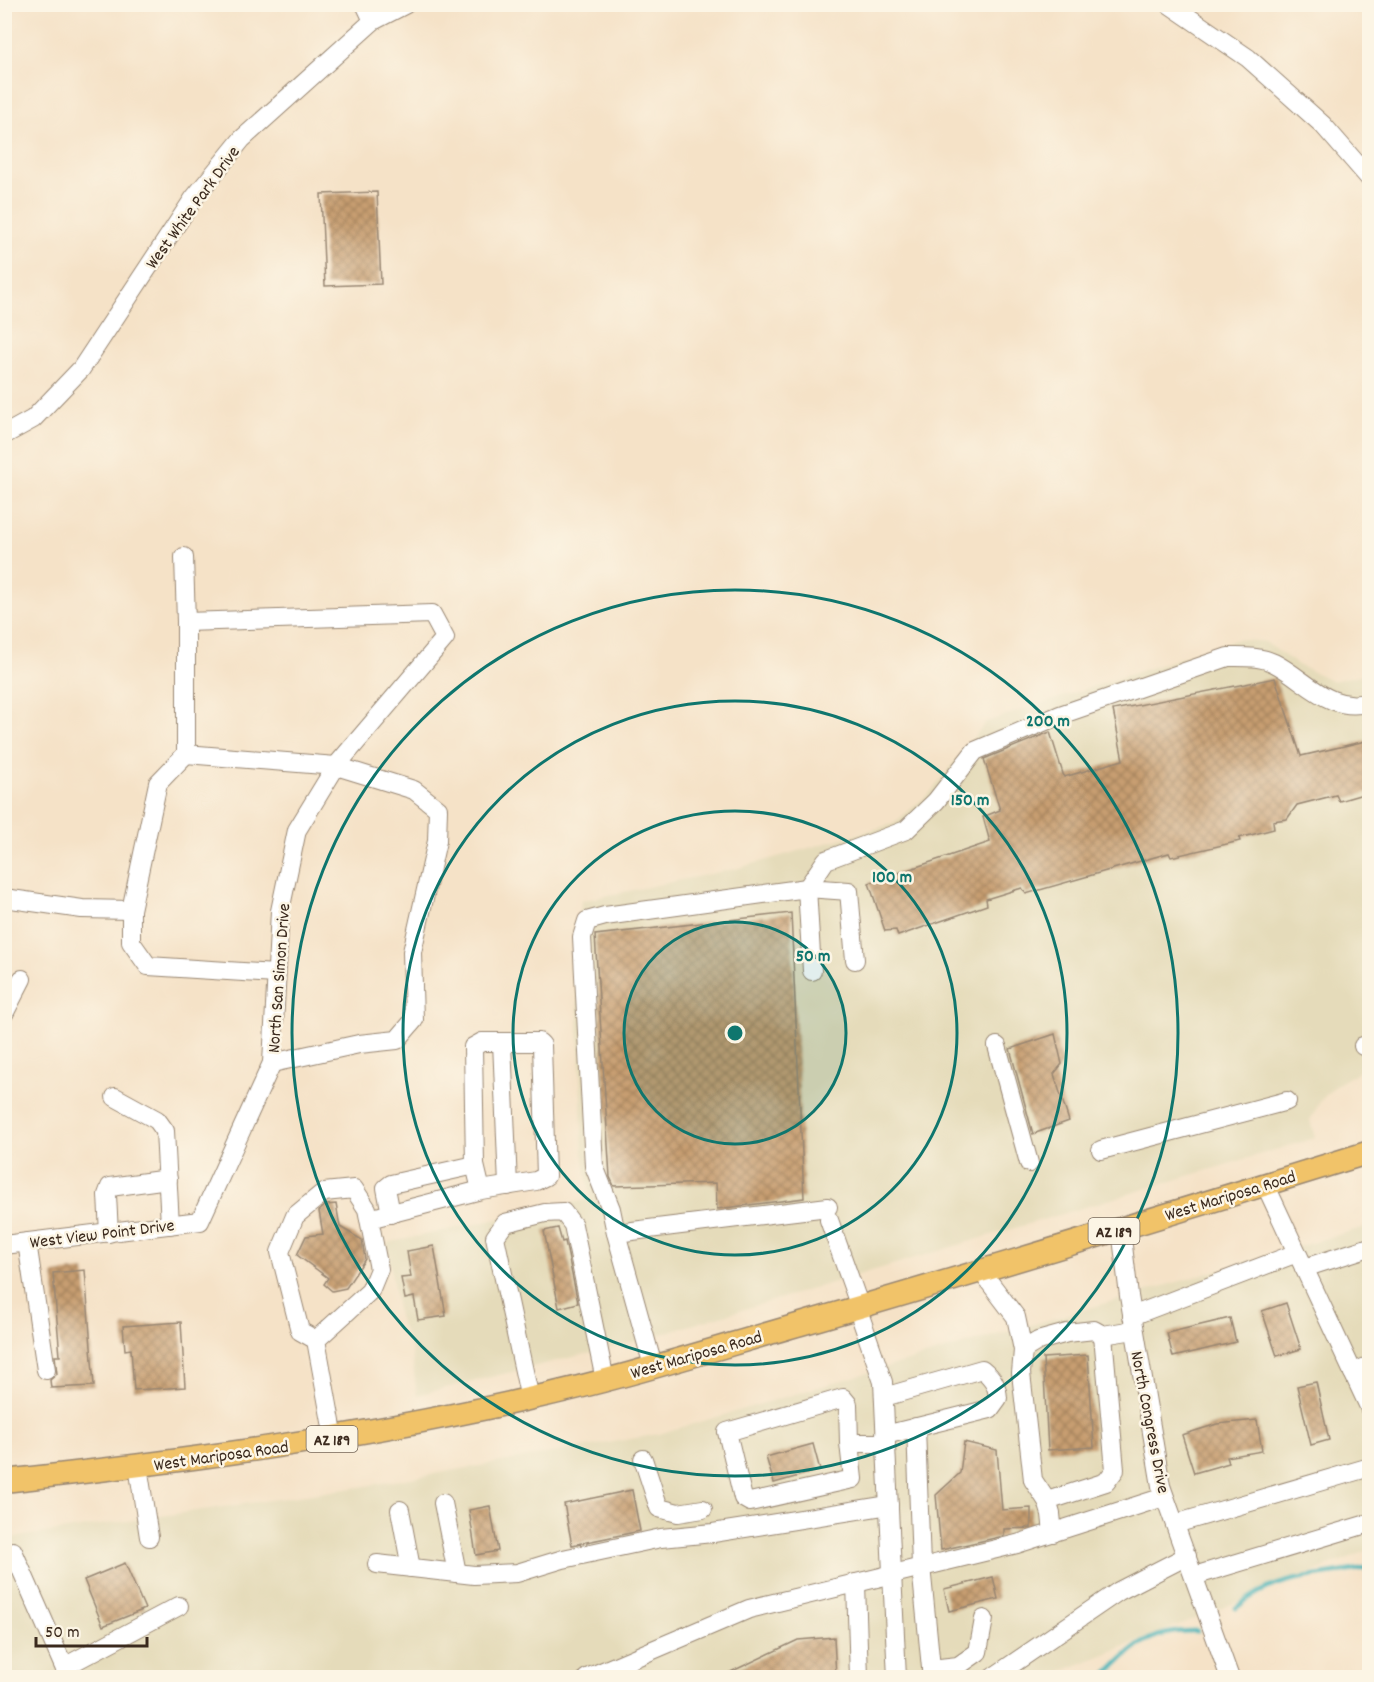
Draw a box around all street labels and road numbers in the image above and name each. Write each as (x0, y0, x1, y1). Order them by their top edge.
street label: West White Park Drive (141, 142, 247, 275)
street label: North San Simon Drive (263, 902, 298, 1054)
street label: West Mariposa Road (1162, 1166, 1299, 1229)
street label: West View Point Drive (29, 1214, 176, 1257)
road number: AZ 189 (1088, 1218, 1140, 1244)
street label: West Mariposa Road (628, 1326, 765, 1387)
street label: North Congress Drive (1123, 1349, 1175, 1496)
road number: AZ 189 (306, 1426, 358, 1452)
street label: West Mariposa Road (152, 1436, 290, 1479)

